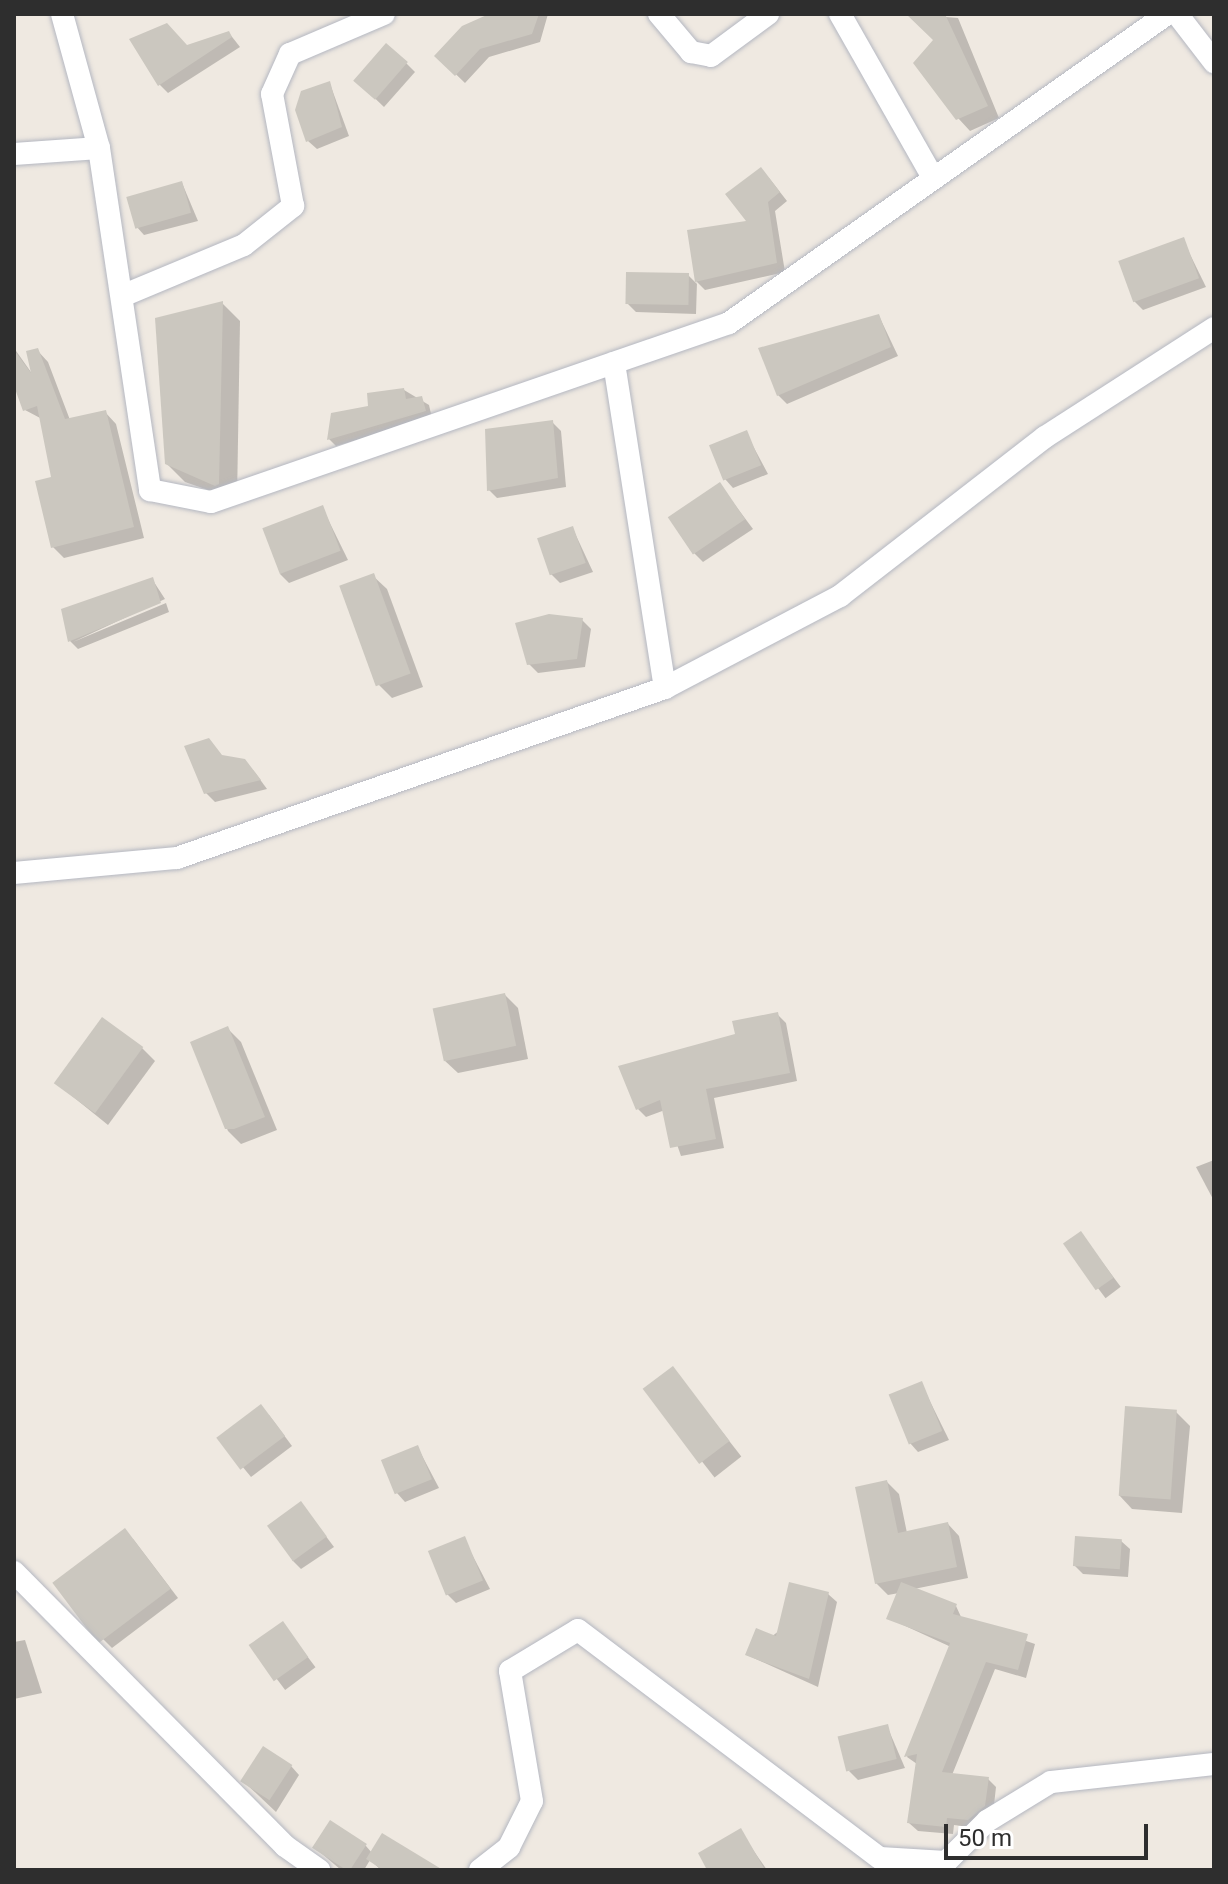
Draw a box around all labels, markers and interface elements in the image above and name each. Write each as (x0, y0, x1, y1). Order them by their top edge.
scale bar (948, 1808, 1152, 1858)
text: 50 m (958, 1824, 1012, 1852)

